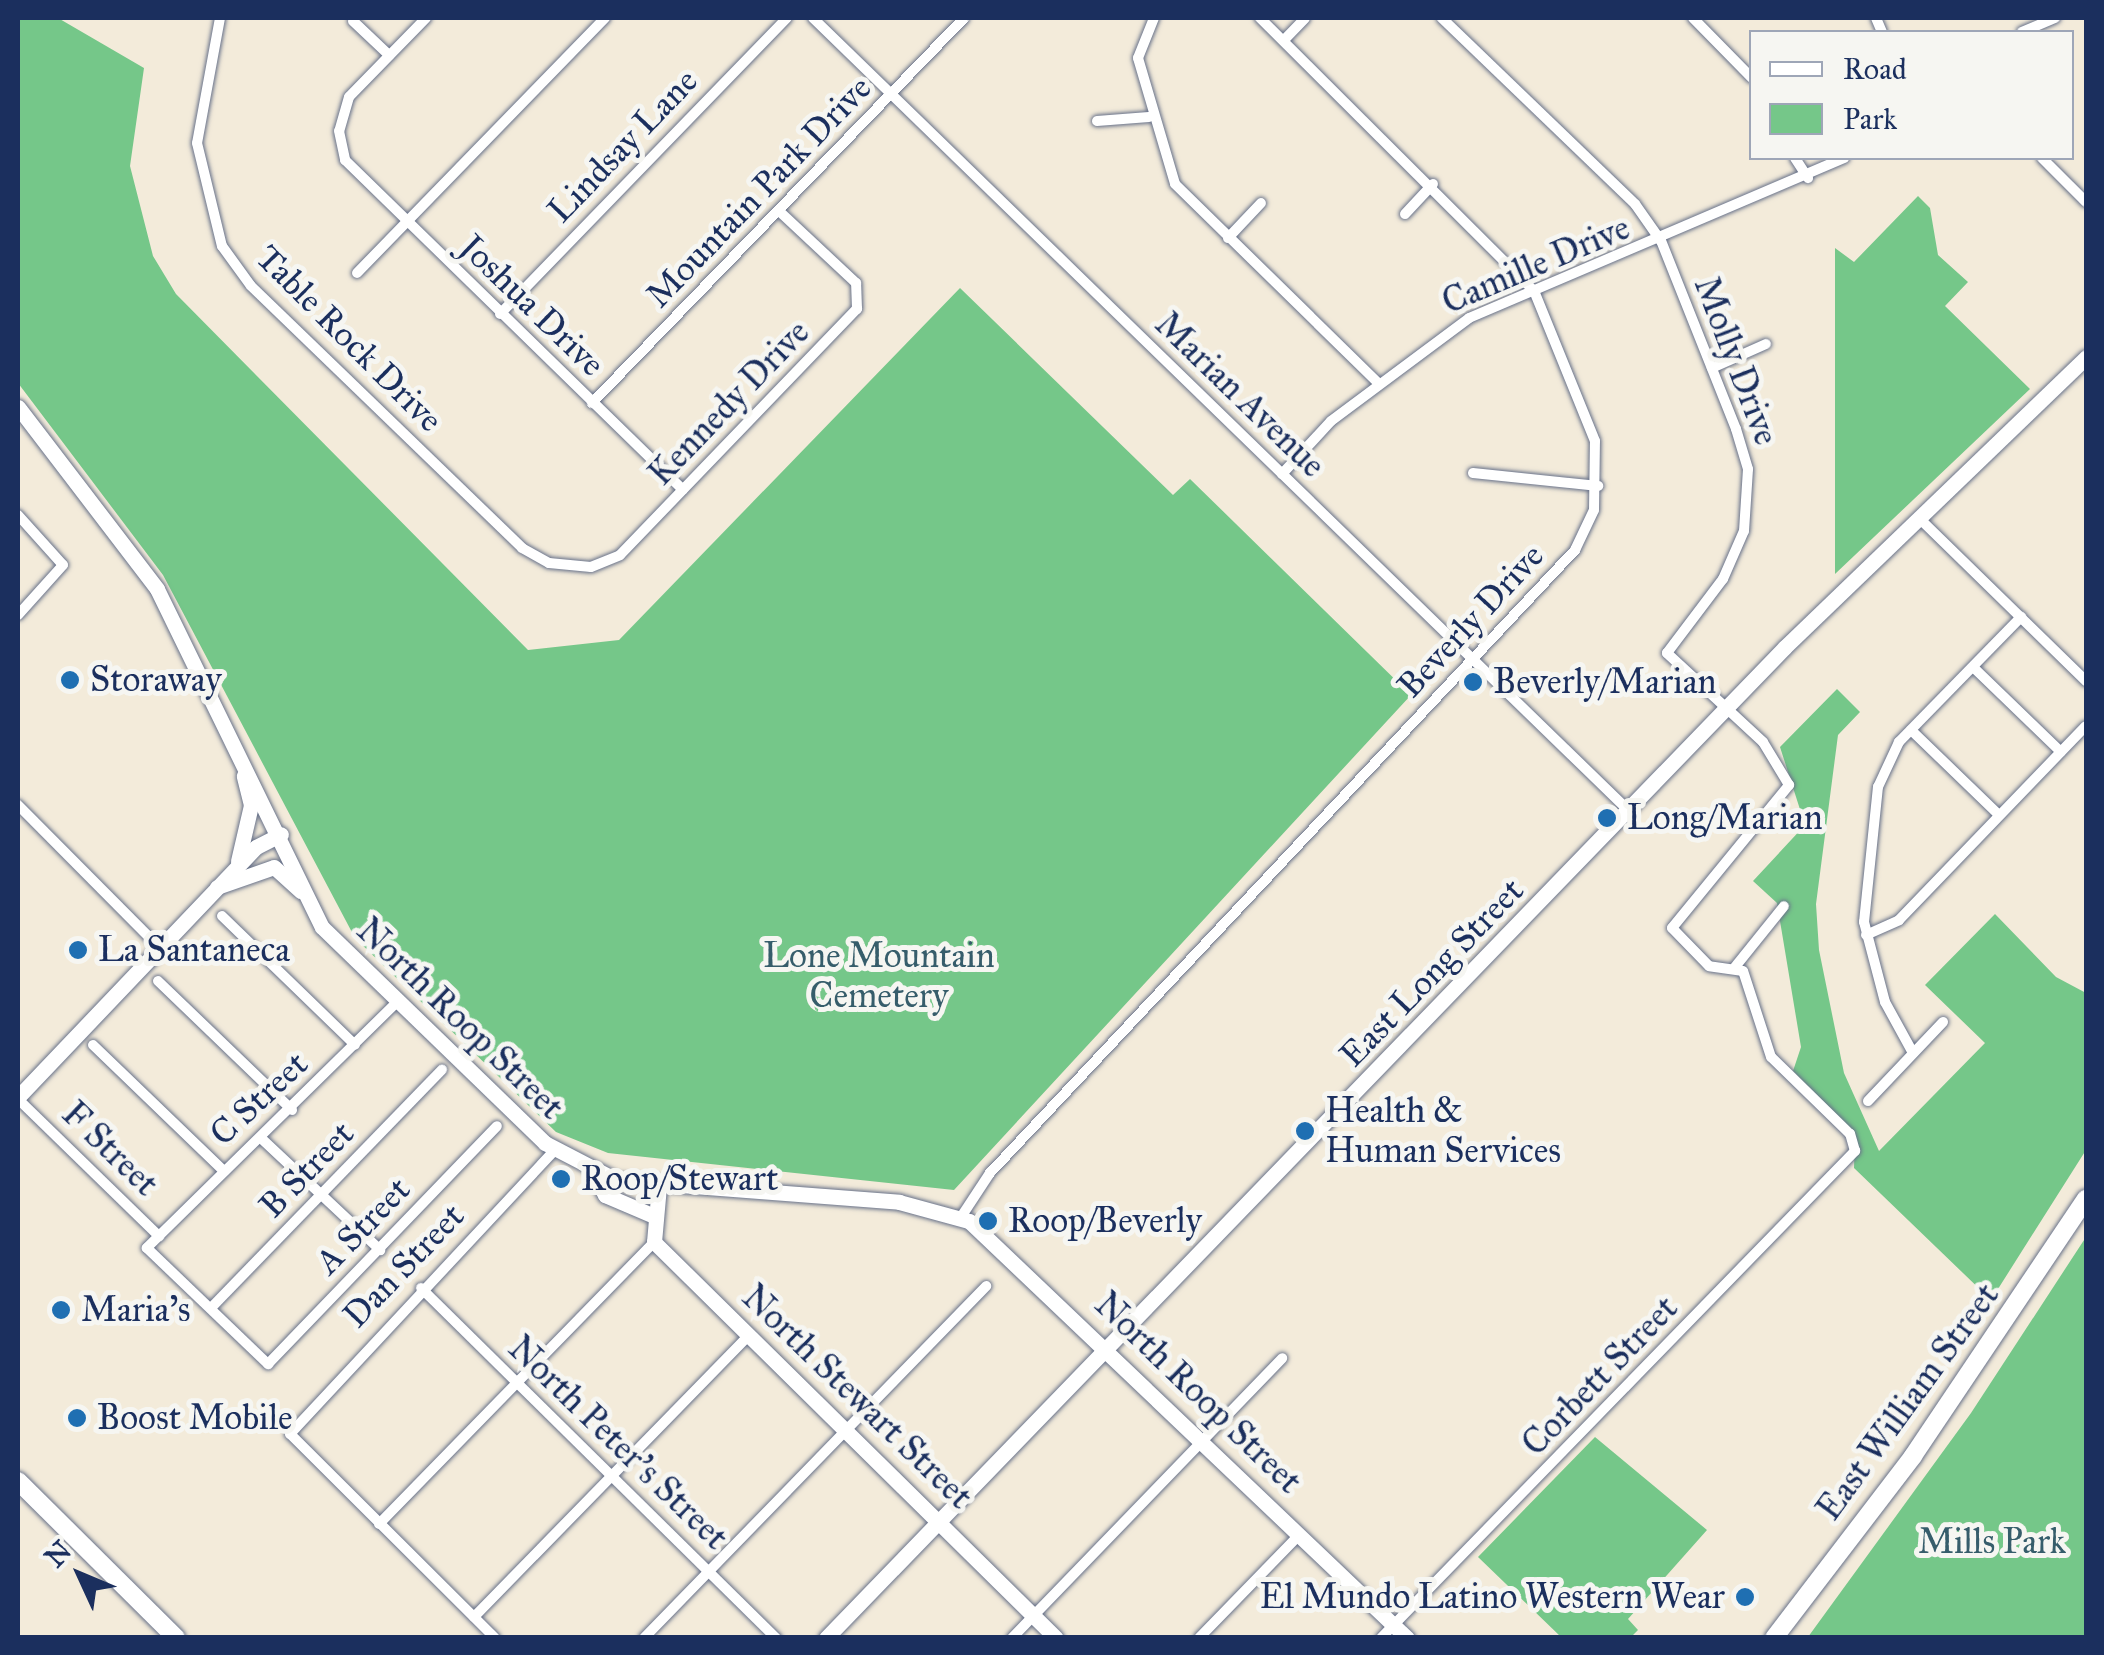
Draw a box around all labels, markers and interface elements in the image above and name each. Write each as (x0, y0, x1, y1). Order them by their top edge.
legend (1749, 30, 2074, 160)
text: Road (1843, 51, 1907, 87)
street label: Lindsay Lane (539, 60, 707, 232)
street label: Mountain Park Drive (638, 67, 880, 317)
text: Park (1843, 101, 1897, 137)
street label: Camille Drive (1436, 207, 1636, 323)
street label: Joshua Drive (451, 227, 613, 385)
street label: Table Rock Drive (247, 237, 451, 441)
street label: Molly Drive (1685, 271, 1787, 451)
street label: Marian Avenue (1146, 304, 1334, 486)
street label: Kennedy Drive (640, 312, 818, 494)
street label: Beverly Drive (1389, 535, 1553, 707)
place label: Storaway (90, 659, 222, 701)
place label: Beverly/Marian (1493, 661, 1717, 703)
marker: Storaway (59, 669, 81, 691)
marker: Beverly/Marian (1462, 671, 1484, 693)
place label: Long/Marian (1627, 797, 1823, 839)
marker: Long/Marian (1596, 807, 1618, 829)
street label: East Long Street (1331, 870, 1533, 1076)
street label: North Roop Street (348, 910, 572, 1128)
place label: La Santaneca (98, 929, 290, 971)
park label: Lone Mountain Cemetery (763, 935, 995, 1017)
marker: La Santaneca (67, 939, 89, 961)
street label: C Street (201, 1043, 317, 1155)
place label: Health & Human Services (1325, 1090, 1561, 1172)
street label: F Street (53, 1093, 167, 1205)
street label: B Street (251, 1113, 363, 1227)
marker: Health & Human Services (1294, 1120, 1316, 1142)
place label: Roop/Stewart (581, 1158, 778, 1200)
marker: Roop/Stewart (550, 1168, 572, 1190)
street label: A Street (307, 1169, 419, 1283)
street label: Dan Street (335, 1195, 473, 1337)
place label: Roop/Beverly (1008, 1200, 1202, 1242)
marker: Roop/Beverly (977, 1210, 999, 1232)
street label: East William Street (1808, 1275, 2008, 1529)
street label: North Stewart Street (733, 1276, 981, 1518)
street label: North Roop Street (1086, 1284, 1310, 1502)
street label: Corbett Street (1513, 1287, 1687, 1465)
place label: Maria's (81, 1289, 191, 1331)
marker: Maria's (50, 1299, 72, 1321)
street label: North Peter's Street (499, 1327, 737, 1559)
place label: Boost Mobile (97, 1397, 293, 1439)
marker: Boost Mobile (66, 1407, 88, 1429)
park label: Mills Park (1918, 1521, 2066, 1563)
north arrow (30, 1525, 130, 1625)
text: N (37, 1533, 79, 1575)
place label: El Mundo Latino Western Wear (1260, 1576, 1725, 1618)
marker: El Mundo Latino Western Wear (1734, 1586, 1756, 1608)

